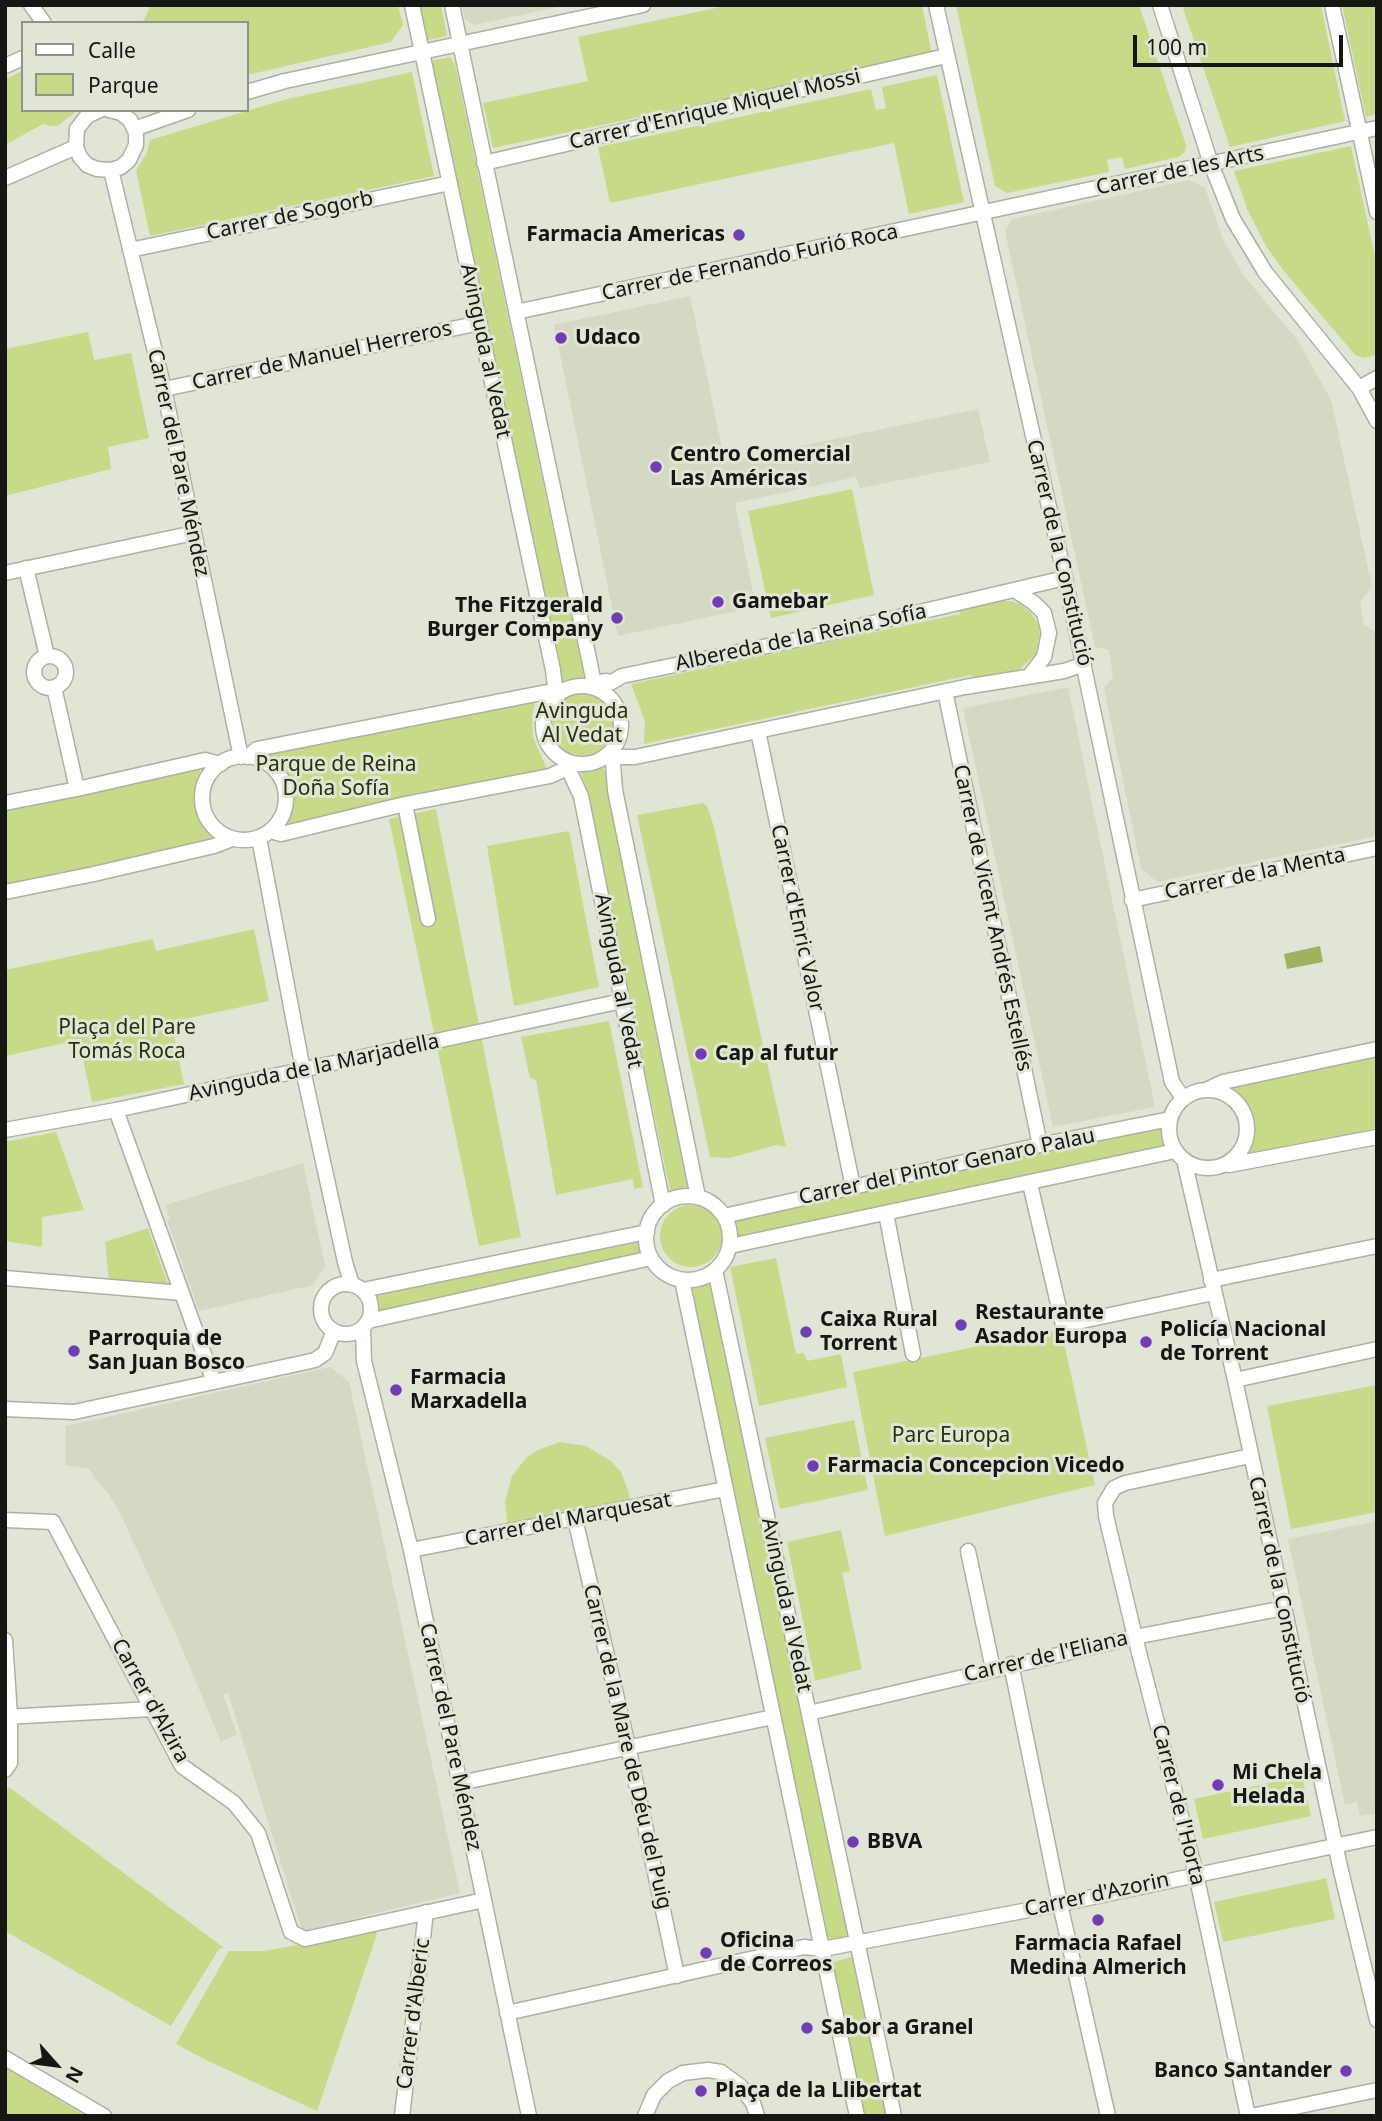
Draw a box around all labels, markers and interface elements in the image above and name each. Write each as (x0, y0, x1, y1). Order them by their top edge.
legend (21, 21, 248, 112)
scale bar (1137, 21, 1347, 65)
text: 100 m (1146, 33, 1207, 61)
text: Calle (88, 36, 136, 64)
street label: Carrer d'Enrique Miquel Mossi (567, 64, 863, 156)
text: Parque (88, 71, 158, 99)
street label: Carrer de les Arts (1094, 141, 1266, 201)
street label: Carrer de Sogorb (204, 186, 376, 246)
street label: Carrer de Fernando Furió Roca (600, 219, 900, 307)
place label: Farmacia Americas (526, 222, 725, 248)
marker: Farmacia Americas (731, 227, 747, 243)
street label: Avinguda al Vedat (454, 262, 516, 440)
street label: Carrer de Manuel Herreros (190, 316, 454, 396)
place label: Udaco (575, 325, 641, 351)
marker: Udaco (553, 330, 569, 346)
street label: Carrer del Pare Méndez (142, 347, 214, 579)
street label: Carrer de la Constitució (1021, 437, 1097, 669)
place label: Centro Comercial Las Américas (670, 442, 851, 492)
marker: Centro Comercial Las Américas (648, 459, 664, 475)
place label: Gamebar (732, 589, 828, 615)
place label: The Fitzgerald Burger Company (427, 593, 603, 643)
marker: Gamebar (710, 594, 726, 610)
street label: Albereda de la Reina Sofía (673, 599, 929, 677)
marker: The Fitzgerald Burger Company (609, 610, 625, 626)
park label: Avinguda Al Vedat (535, 699, 629, 749)
park label: Parque de Reina Doña Sofía (255, 752, 417, 802)
street label: Carrer de Vicent Andrés Estellés (947, 762, 1037, 1074)
street label: Carrer d'Enric Valor (765, 822, 829, 1014)
street label: Carrer de la Menta (1162, 843, 1348, 905)
street label: Avinguda al Vedat (589, 891, 647, 1071)
park label: Plaça del Pare Tomás Roca (58, 1015, 196, 1065)
street label: Avinguda de la Marjadella (186, 1029, 442, 1107)
place label: Cap al futur (715, 1041, 838, 1067)
marker: Cap al futur (693, 1046, 709, 1062)
street label: Carrer del Pintor Genaro Palau (797, 1123, 1097, 1211)
place label: Restaurante Asador Europa (975, 1300, 1127, 1350)
place label: Caixa Rural Torrent (820, 1307, 938, 1357)
marker: Restaurante Asador Europa (953, 1317, 969, 1333)
place label: Policía Nacional de Torrent (1160, 1317, 1326, 1367)
marker: Caixa Rural Torrent (798, 1324, 814, 1340)
place label: Parroquia de San Juan Bosco (88, 1326, 245, 1376)
marker: Policía Nacional de Torrent (1138, 1334, 1154, 1350)
marker: Parroquia de San Juan Bosco (66, 1343, 82, 1359)
place label: Farmacia Marxadella (410, 1365, 527, 1415)
marker: Farmacia Marxadella (388, 1382, 404, 1398)
park label: Parc Europa (892, 1423, 1010, 1449)
place label: Farmacia Concepcion Vicedo (827, 1453, 1125, 1479)
marker: Farmacia Concepcion Vicedo (805, 1458, 821, 1474)
street label: Carrer de la Constitució (1243, 1474, 1315, 1706)
street label: Carrer del Marquesat (463, 1488, 673, 1552)
street label: Avinguda al Vedat (755, 1516, 817, 1694)
street label: Carrer de la Mare de Déu del Puig (577, 1582, 677, 1912)
street label: Carrer del Pare Méndez (414, 1621, 486, 1853)
street label: Carrer de l'Eliana (962, 1626, 1130, 1688)
street label: Carrer d'Alzira (105, 1634, 195, 1768)
street label: Carrer de l'Horta (1146, 1722, 1210, 1888)
place label: Mi Chela Helada (1232, 1760, 1322, 1810)
marker: Mi Chela Helada (1210, 1777, 1226, 1793)
place label: BBVA (867, 1829, 922, 1855)
marker: BBVA (845, 1834, 861, 1850)
street label: Carrer d'Azorin (1022, 1867, 1172, 1923)
marker: Farmacia Rafael Medina Almerich (1090, 1912, 1106, 1928)
place label: Oficina de Correos (720, 1928, 832, 1978)
place label: Farmacia Rafael Medina Almerich (1009, 1931, 1187, 1981)
street label: Carrer d'Alberic (392, 1937, 436, 2091)
marker: Oficina de Correos (698, 1945, 714, 1961)
place label: Sabor a Granel (821, 2015, 974, 2041)
marker: Sabor a Granel (799, 2020, 815, 2036)
north arrow (21, 2030, 91, 2100)
place label: Banco Santander (1154, 2058, 1332, 2084)
text: N (59, 2062, 90, 2088)
marker: Banco Santander (1338, 2063, 1354, 2079)
place label: Plaça de la Llibertat (715, 2078, 922, 2104)
marker: Plaça de la Llibertat (693, 2083, 709, 2099)

